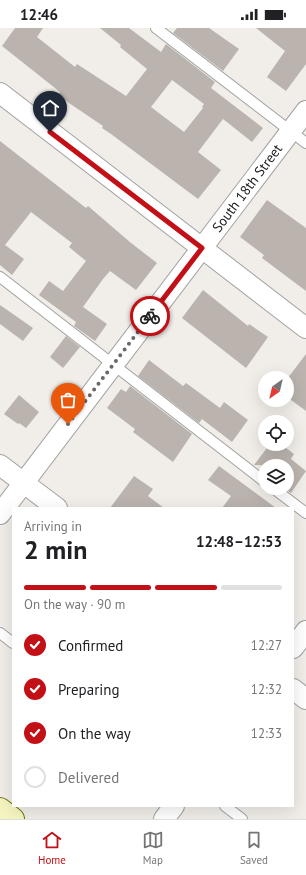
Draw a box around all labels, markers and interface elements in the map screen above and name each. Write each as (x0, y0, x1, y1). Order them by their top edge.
text: 12:46 (20, 5, 58, 24)
pin (33, 91, 67, 132)
icon: home (39, 97, 61, 119)
street label: South 18th Street (208, 140, 286, 236)
courier (130, 296, 170, 336)
icon: bike (139, 305, 161, 327)
north arrow (258, 371, 294, 407)
map controls (258, 371, 294, 495)
pin (51, 383, 85, 424)
icon: bag (57, 389, 79, 411)
button: locate (258, 415, 294, 451)
button: layers (258, 459, 294, 495)
text: Arriving in (24, 518, 82, 535)
text: 12:48–12:53 (196, 532, 282, 551)
text: 2 min (24, 533, 87, 566)
text: On the way · 90 m (24, 596, 125, 613)
icon: check (24, 634, 46, 656)
text: Confirmed (58, 636, 123, 655)
text: 12:27 (251, 637, 282, 654)
icon: check (24, 678, 46, 700)
text: Preparing (58, 680, 120, 699)
text: 12:32 (251, 681, 282, 698)
icon: check (24, 722, 46, 744)
text: On the way (58, 724, 131, 743)
text: 12:33 (251, 725, 282, 742)
text: Delivered (58, 768, 119, 787)
tab: Home (38, 829, 66, 867)
tab: Map (142, 829, 164, 867)
tab: Saved (240, 829, 268, 867)

